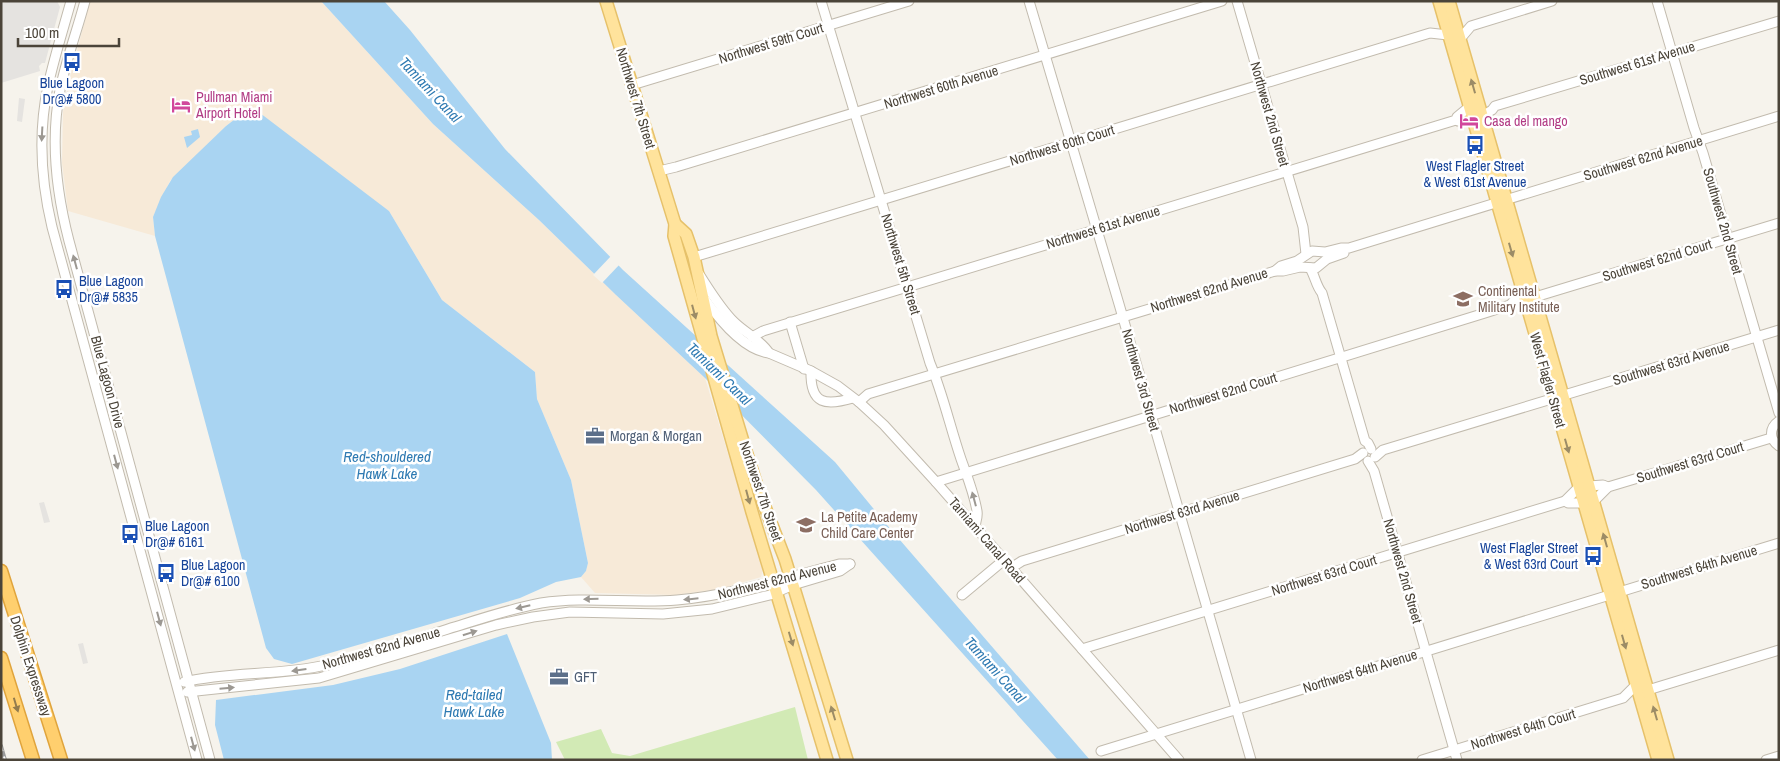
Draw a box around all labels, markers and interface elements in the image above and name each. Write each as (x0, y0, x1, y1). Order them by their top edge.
scale bar (18, 15, 119, 47)
street label: Northwest 59th Court (716, 19, 826, 67)
text: 100 m (25, 22, 59, 43)
street label: Southwest 61st Avenue (1577, 37, 1697, 89)
street label: Northwest 7th Street (612, 45, 660, 151)
bus stop icon: Blue Lagoon Dr@# 5800 (61, 51, 83, 73)
water label: Tamiami Canal (395, 52, 466, 127)
street label: Northwest 2nd Street (1246, 60, 1294, 168)
street label: Northwest 60th Avenue (882, 61, 1000, 113)
place label: Blue Lagoon Dr@# 5800 (40, 74, 104, 108)
one-way arrow (1469, 78, 1477, 93)
place label: Pullman Miami Airport Hotel (195, 88, 273, 122)
hotel icon: Pullman Miami Airport Hotel (170, 94, 192, 116)
hotel icon: Casa del mango (1458, 110, 1480, 132)
place label: Casa del mango (1484, 112, 1568, 130)
street label: Northwest 60th Court (1007, 121, 1117, 169)
one-way arrow (38, 126, 46, 142)
street label: Southwest 62nd Avenue (1581, 131, 1705, 185)
bus stop icon: West Flagler Street & West 61st Avenue (1464, 134, 1486, 156)
place label: West Flagler Street & West 61st Avenue (1424, 157, 1527, 191)
street label: Southwest 2nd Street (1699, 166, 1747, 276)
street label: Northwest 61st Avenue (1044, 201, 1162, 253)
street label: Northwest 5th Street (877, 211, 925, 317)
street label: Southwest 62nd Court (1600, 235, 1714, 285)
one-way arrow (1507, 242, 1515, 257)
one-way arrow (70, 254, 78, 269)
street label: Northwest 62nd Avenue (1148, 264, 1270, 316)
place label: Blue Lagoon Dr@# 5835 (79, 272, 143, 306)
bus stop icon: Blue Lagoon Dr@# 5835 (53, 278, 75, 300)
place label: Continental Military Institute (1478, 282, 1560, 316)
school or university icon: Continental Military Institute (1452, 288, 1474, 310)
one-way arrow (690, 304, 698, 320)
street label: Northwest 3rd Street (1118, 327, 1164, 433)
street label: West Flagler Street (1526, 330, 1570, 430)
street label: Blue Lagoon Drive (87, 334, 129, 430)
water label: Tamiami Canal (682, 337, 756, 410)
street label: Southwest 63rd Avenue (1610, 337, 1732, 389)
street label: Northwest 62nd Court (1167, 368, 1279, 418)
office icon: Morgan & Morgan (584, 425, 606, 447)
place label: Morgan & Morgan (610, 427, 702, 445)
street label: Southwest 63rd Court (1634, 437, 1746, 487)
one-way arrow (1564, 438, 1572, 453)
street label: Northwest 7th Street (735, 439, 787, 543)
water label: Red-shouldered Hawk Lake (343, 446, 431, 484)
one-way arrow (112, 455, 120, 470)
street label: Northwest 63rd Avenue (1122, 486, 1242, 538)
one-way arrow (744, 490, 752, 505)
one-way arrow (970, 491, 978, 506)
street label: Tamiami Canal Road (945, 493, 1029, 587)
place label: La Petite Academy Child Care Center (821, 508, 918, 542)
school or university icon: La Petite Academy Child Care Center (795, 514, 817, 536)
place label: Blue Lagoon Dr@# 6161 (145, 517, 209, 551)
street label: Northwest 2nd Street (1379, 517, 1427, 625)
bus stop icon: Blue Lagoon Dr@# 6161 (119, 523, 141, 545)
one-way arrow (1600, 532, 1608, 547)
place label: West Flagler Street & West 63rd Court (1480, 539, 1578, 573)
street label: Southwest 64th Avenue (1639, 541, 1759, 593)
bus stop icon: West Flagler Street & West 63rd Court (1582, 545, 1604, 567)
street label: Northwest 63rd Court (1269, 550, 1379, 600)
place label: Blue Lagoon Dr@# 6100 (181, 556, 245, 590)
street label: Northwest 62nd Avenue (716, 557, 838, 603)
bus stop icon: Blue Lagoon Dr@# 6100 (155, 562, 177, 584)
one-way arrow (582, 595, 598, 603)
one-way arrow (683, 595, 699, 603)
one-way arrow (515, 603, 531, 611)
one-way arrow (155, 611, 163, 626)
street label: Dolphin Expressway (6, 613, 56, 719)
street label: Northwest 62nd Avenue (320, 623, 442, 673)
one-way arrow (463, 629, 478, 637)
one-way arrow (787, 632, 795, 647)
water label: Tamiami Canal (960, 632, 1031, 708)
one-way arrow (1620, 634, 1628, 649)
street label: Northwest 64th Avenue (1301, 645, 1419, 697)
one-way arrow (291, 666, 307, 674)
office icon: GFT (548, 666, 570, 688)
place label: GFT (574, 668, 597, 686)
one-way arrow (219, 684, 235, 692)
water label: Red-tailed Hawk Lake (444, 684, 505, 722)
one-way arrow (12, 697, 20, 712)
one-way arrow (829, 705, 837, 720)
street label: Northwest 64th Court (1468, 705, 1578, 753)
one-way arrow (1650, 705, 1658, 720)
one-way arrow (189, 736, 197, 751)

